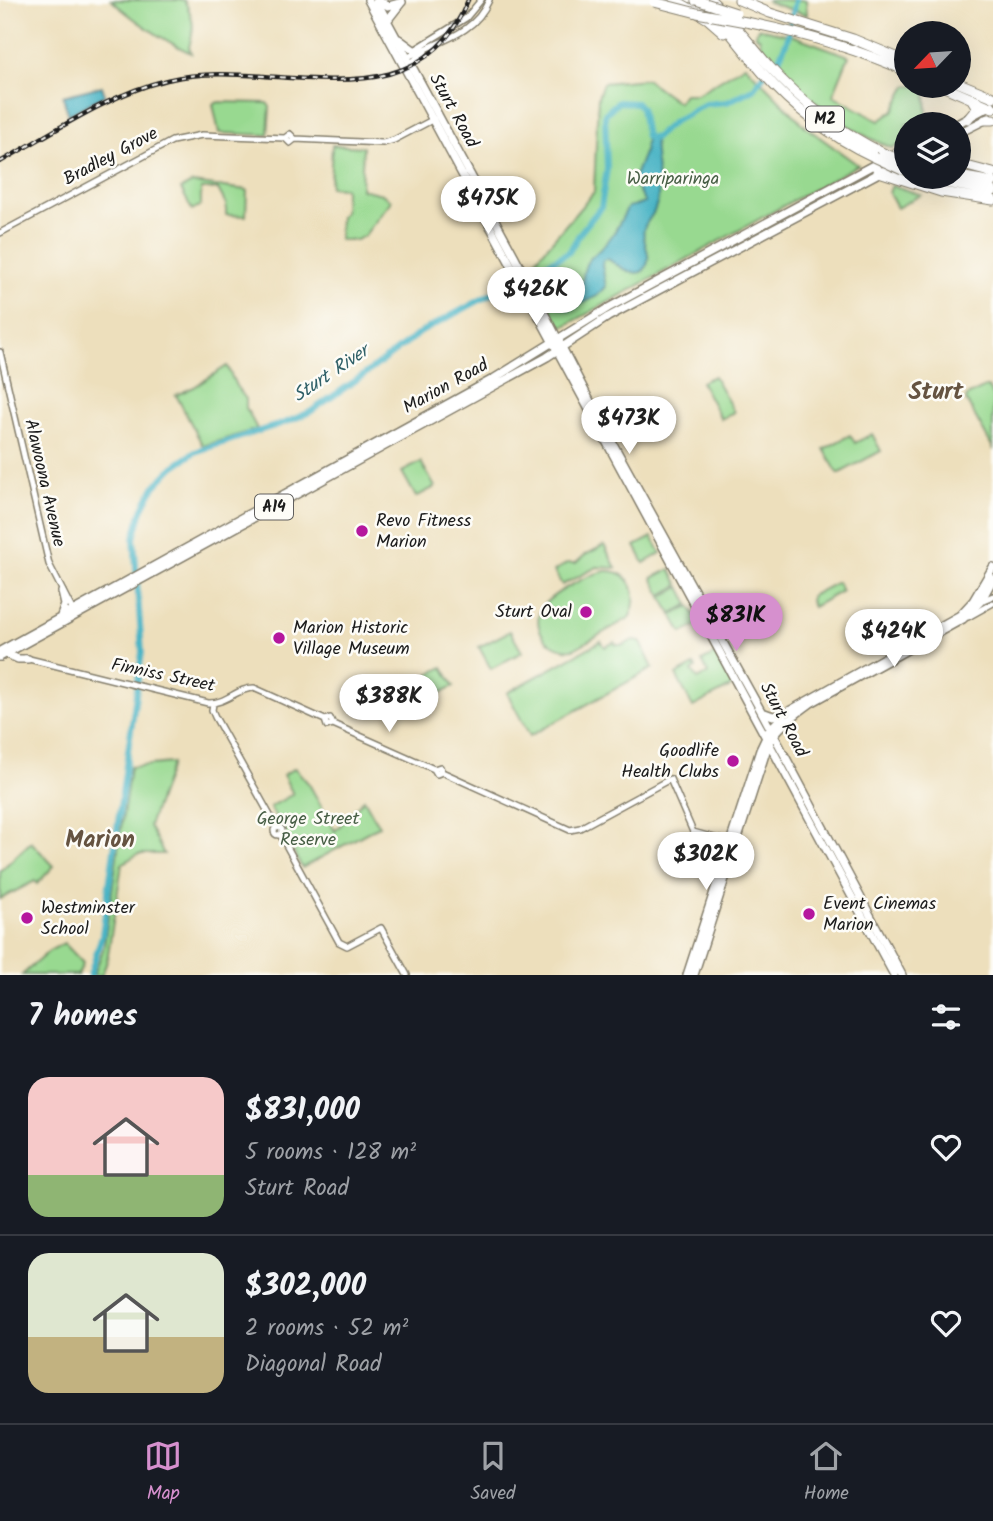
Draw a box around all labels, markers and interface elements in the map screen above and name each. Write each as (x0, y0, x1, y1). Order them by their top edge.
north arrow (894, 21, 971, 98)
map controls (894, 21, 971, 189)
street label: Sturt Road (421, 68, 486, 155)
road number: M2 (806, 106, 844, 132)
button: layers (894, 112, 971, 189)
street label: Bradley Grove (58, 120, 164, 194)
park label: Warriparinga (627, 165, 719, 194)
pin: $475K (439, 176, 537, 236)
text: $475K (457, 181, 519, 217)
pin: $426K (487, 268, 585, 327)
text: $426K (503, 272, 569, 308)
water label: Sturt River (287, 335, 378, 411)
street label: Marion Road (398, 351, 495, 422)
district label: Sturt (908, 373, 965, 412)
pin: $473K (580, 396, 678, 456)
text: $473K (597, 401, 661, 437)
street label: Alawoona Avenue (15, 416, 73, 550)
road number: A14 (255, 494, 293, 520)
place label: Revo Fitness Marion (376, 507, 472, 557)
marker: Revo Fitness Marion (354, 523, 370, 539)
pin: $831K (687, 594, 785, 653)
place label: Sturt Oval (495, 598, 573, 627)
text: $831K (706, 598, 766, 634)
marker: Sturt Oval (578, 604, 594, 620)
pin: $424K (845, 610, 943, 669)
place label: Marion Historic Village Museum (293, 614, 410, 664)
text: $424K (861, 614, 927, 650)
marker: Marion Historic Village Museum (271, 630, 287, 646)
street label: Finniss Street (108, 651, 219, 701)
pin: $388K (340, 674, 438, 734)
street label: Sturt Road (751, 677, 815, 764)
text: $388K (355, 679, 423, 715)
place label: Goodlife Health Clubs (621, 737, 719, 787)
marker: Goodlife Health Clubs (725, 753, 741, 769)
park label: George Street Reserve (257, 805, 360, 855)
district label: Marion (65, 821, 135, 860)
pin: $302K (657, 832, 755, 892)
text: $302K (673, 837, 739, 873)
place label: Event Cinemas Marion (823, 890, 937, 940)
place label: Westminster School (41, 894, 136, 944)
marker: Event Cinemas Marion (801, 906, 817, 922)
marker: Westminster School (19, 910, 35, 926)
text: 7 homes (28, 993, 138, 1041)
icon: filters (927, 998, 965, 1036)
text: $831,000 (245, 1087, 360, 1135)
icon: home (84, 1105, 168, 1189)
icon: heart (927, 1128, 965, 1166)
text: 5 rooms · 128 m² (245, 1135, 416, 1171)
text: Sturt Road (245, 1171, 349, 1207)
text: $302,000 (245, 1263, 366, 1311)
icon: home (84, 1281, 168, 1365)
icon: heart (927, 1304, 965, 1342)
text: 2 rooms · 52 m² (245, 1311, 408, 1347)
text: Diagonal Road (245, 1347, 381, 1383)
tab: Map (144, 1437, 182, 1509)
tab: Saved (470, 1437, 516, 1509)
tab: Home (804, 1437, 849, 1509)

